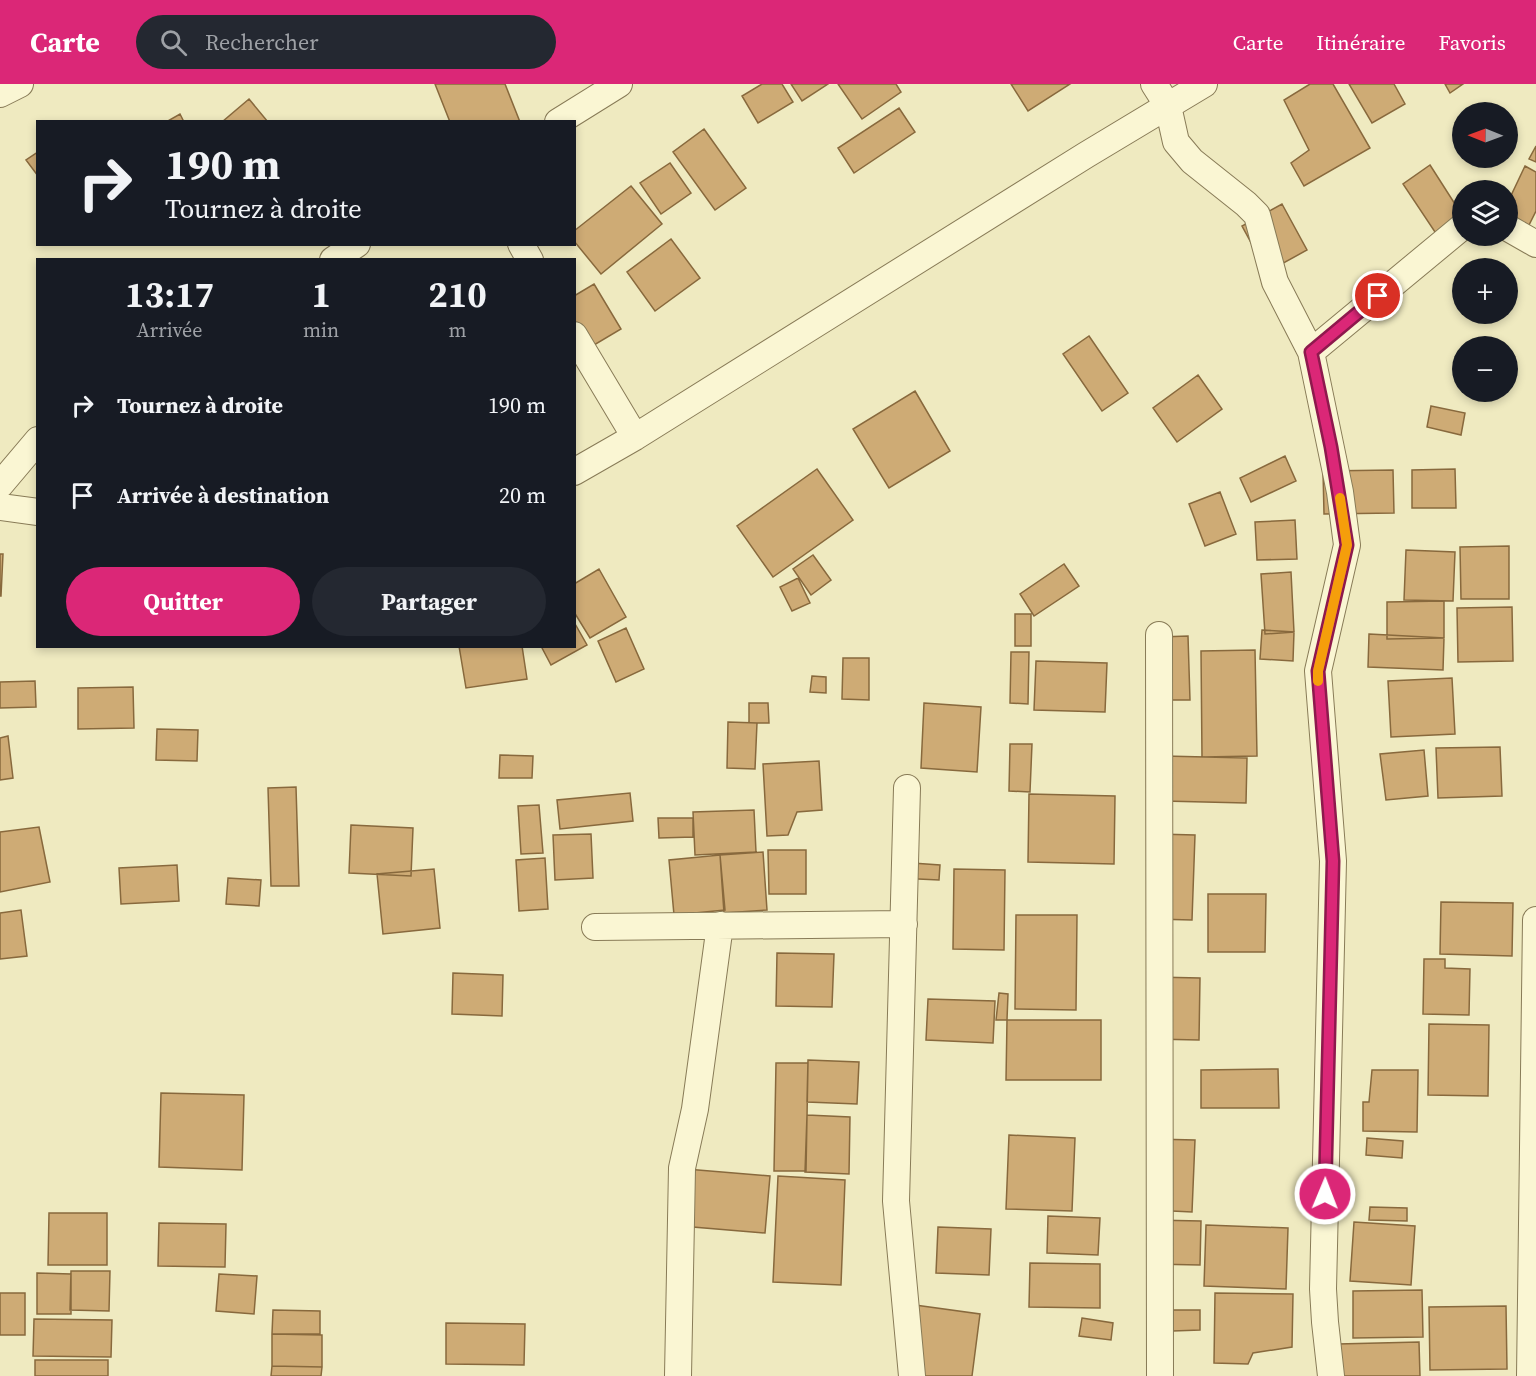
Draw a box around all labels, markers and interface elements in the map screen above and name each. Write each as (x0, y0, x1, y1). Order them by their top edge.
search box (136, 15, 556, 69)
text: Carte (30, 23, 100, 61)
icon: search (157, 26, 190, 59)
text: Rechercher (205, 27, 319, 57)
text: Carte (1233, 28, 1283, 57)
text: Itinéraire (1316, 28, 1405, 57)
text: Favoris (1438, 28, 1506, 57)
north arrow (1452, 102, 1518, 168)
map controls (1452, 102, 1518, 402)
text: 190 m (165, 135, 280, 193)
icon: right (66, 144, 144, 222)
button: layers (1452, 180, 1518, 246)
text: Tournez à droite (165, 190, 362, 227)
button: + (1452, 258, 1518, 324)
text: 13:17 (125, 270, 214, 319)
text: 1 (311, 270, 331, 319)
text: 210 (428, 270, 487, 319)
pin (1352, 270, 1403, 321)
icon: arrive (1361, 279, 1394, 312)
text: Arrivée (137, 316, 203, 344)
text: min (303, 316, 339, 344)
text: m (449, 316, 467, 344)
button: − (1452, 336, 1518, 402)
icon: right (66, 389, 99, 422)
text: Tournez à droite (117, 390, 283, 420)
text: 190 m (488, 390, 546, 420)
icon: arrive (66, 479, 99, 512)
text: Arrivée à destination (117, 480, 329, 510)
text: 20 m (499, 480, 546, 510)
button: Quitter (66, 567, 300, 636)
button: Partager (312, 567, 546, 636)
position arrow (1293, 1162, 1357, 1226)

